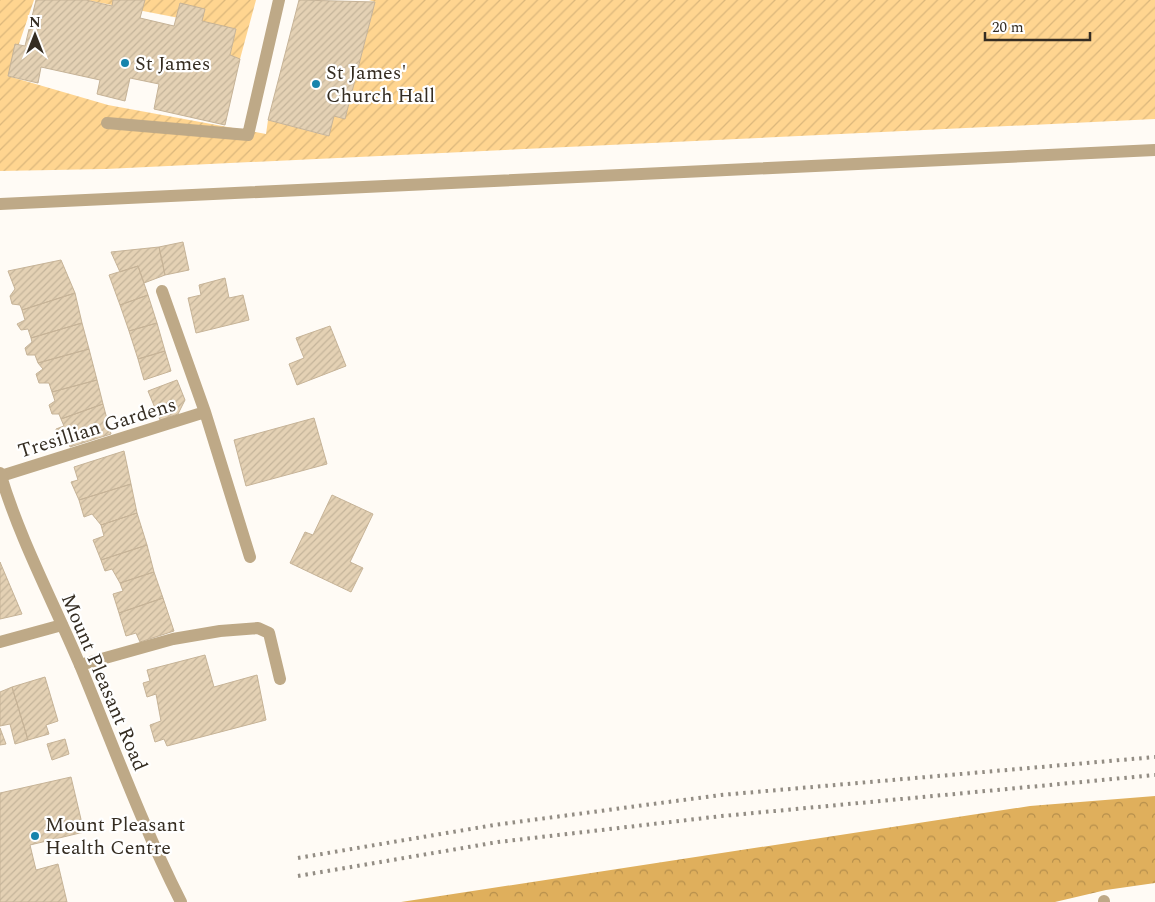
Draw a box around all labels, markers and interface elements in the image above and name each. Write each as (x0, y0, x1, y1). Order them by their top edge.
north arrow (10, 10, 60, 60)
scale bar (985, 10, 1090, 42)
text: N (29, 12, 41, 33)
text: 20 m (992, 16, 1024, 39)
place label: St James (135, 49, 210, 79)
marker: St James (119, 57, 131, 69)
place label: St James' Church Hall (326, 58, 435, 111)
marker: St James' Church Hall (310, 78, 322, 90)
street label: Tresillian Gardens (14, 390, 180, 466)
street label: Mount Pleasant Road (53, 589, 155, 776)
place label: Mount Pleasant Health Centre (45, 810, 185, 863)
marker: Mount Pleasant Health Centre (29, 830, 41, 842)

